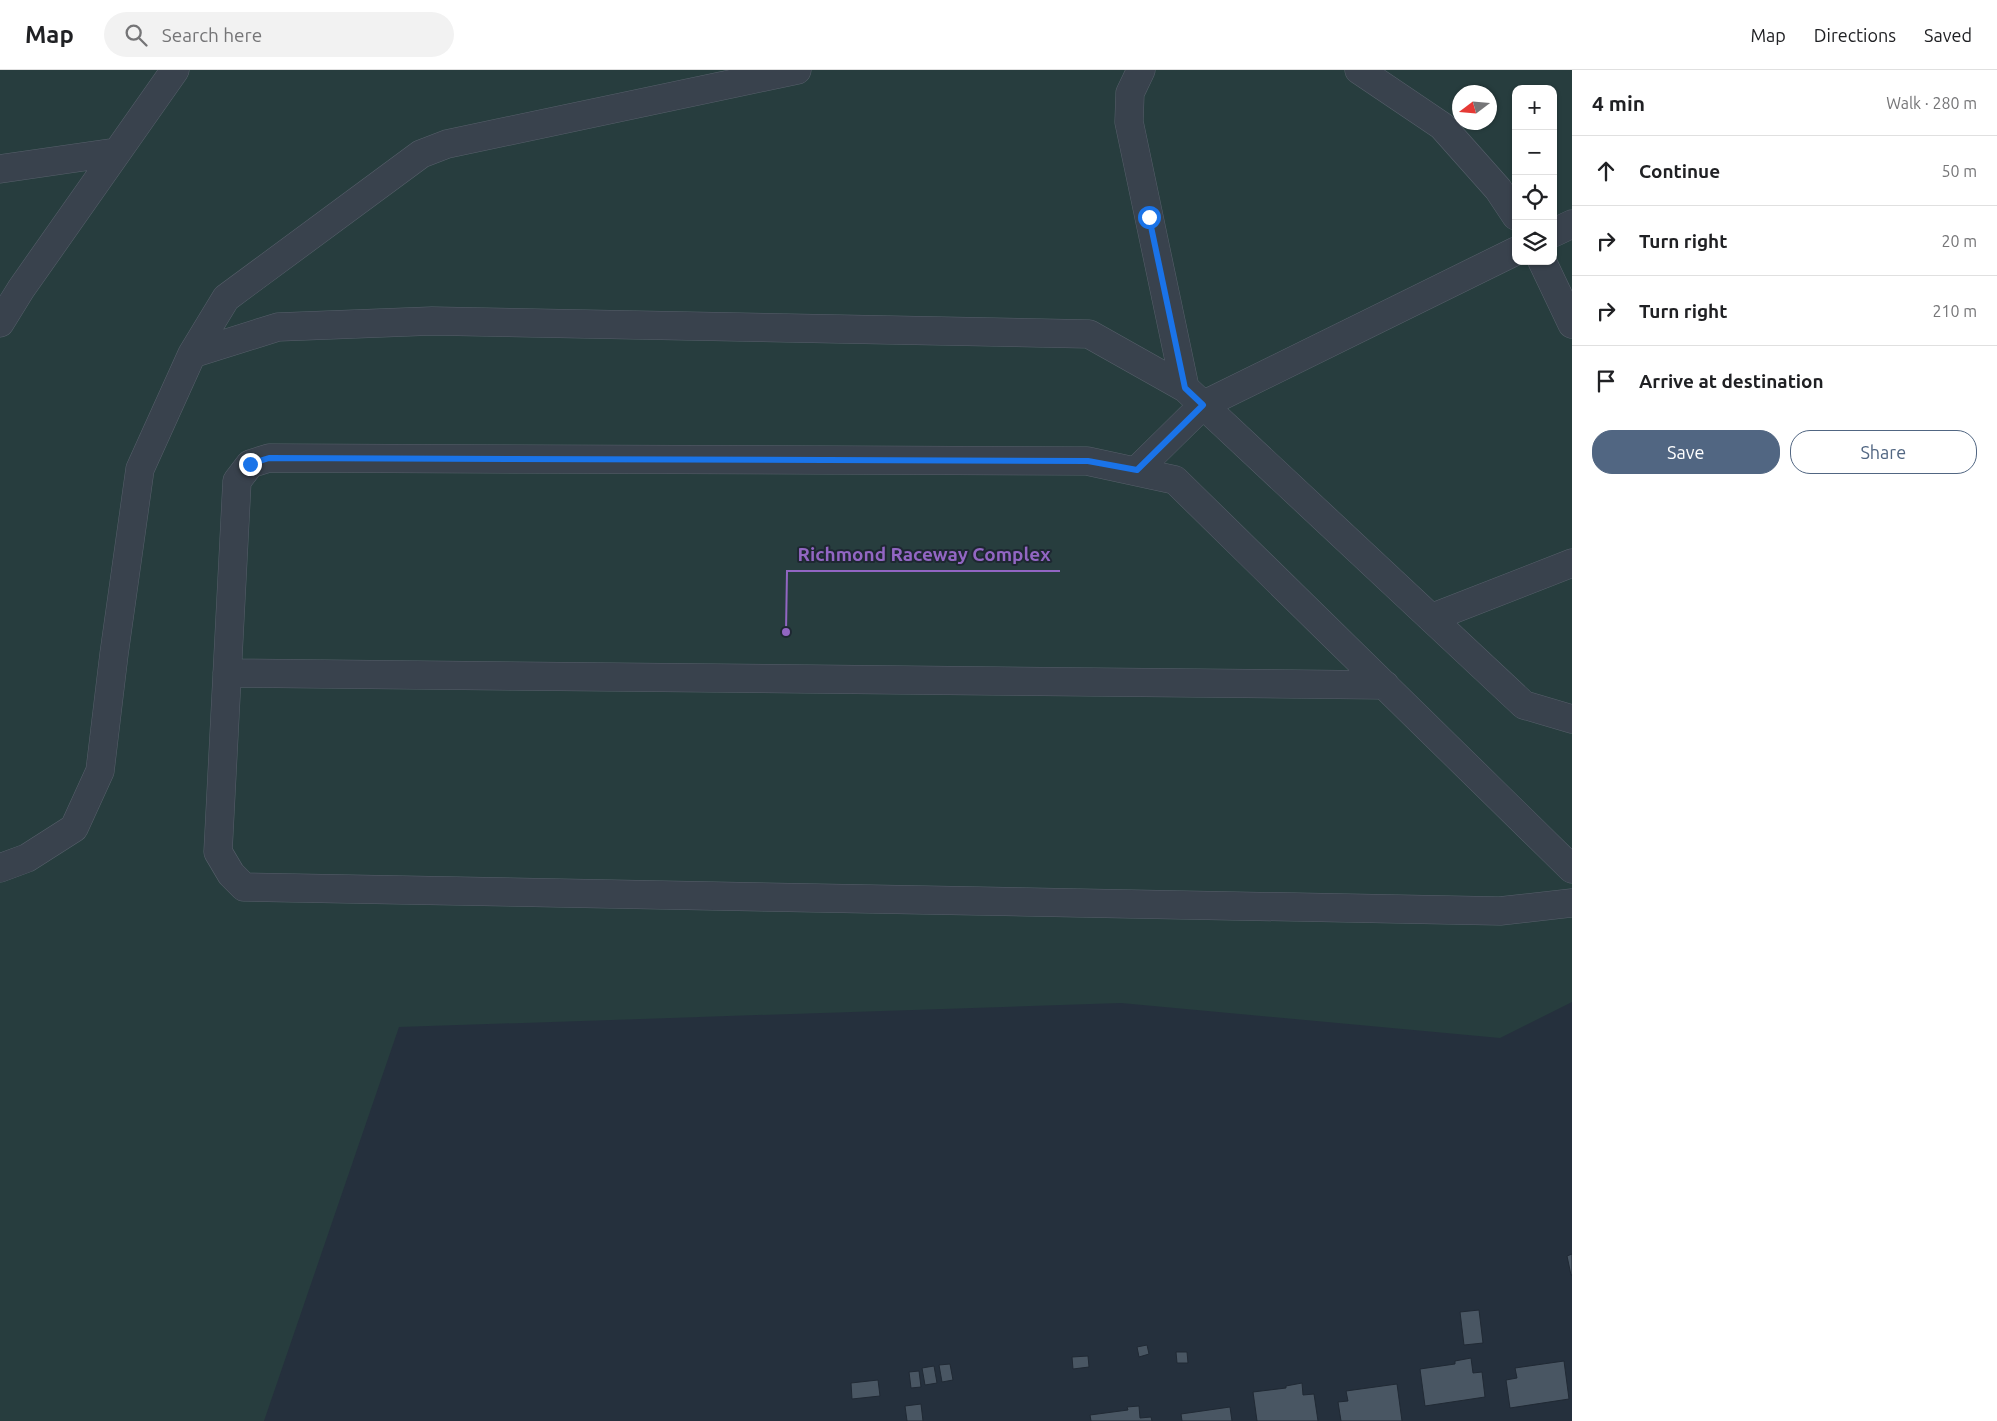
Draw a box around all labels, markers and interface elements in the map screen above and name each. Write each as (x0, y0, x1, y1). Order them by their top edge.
search box (104, 12, 454, 57)
text: Map (25, 21, 74, 48)
icon: search (122, 21, 150, 49)
text: Search here (162, 24, 262, 46)
text: Map (1750, 25, 1786, 45)
text: Directions (1814, 25, 1896, 45)
text: Saved (1924, 25, 1972, 45)
north arrow (1452, 85, 1497, 130)
map controls (1512, 85, 1557, 265)
button: + (1512, 85, 1557, 130)
text: 4 min (1592, 91, 1645, 115)
text: Walk · 280 m (1886, 94, 1977, 112)
button: − (1512, 130, 1557, 175)
icon: ahead (1592, 157, 1620, 185)
text: Continue (1639, 160, 1720, 182)
text: 50 m (1941, 162, 1977, 180)
button: locate (1512, 175, 1557, 220)
route start (1138, 206, 1161, 229)
button: layers (1512, 220, 1557, 265)
icon: right (1592, 227, 1620, 255)
text: Turn right (1639, 230, 1727, 252)
text: 20 m (1941, 232, 1977, 250)
icon: right (1592, 297, 1620, 325)
text: Turn right (1639, 300, 1727, 322)
text: 210 m (1932, 302, 1977, 320)
icon: arrive (1592, 367, 1620, 395)
text: Arrive at destination (1639, 370, 1824, 392)
button: Save (1592, 430, 1780, 474)
button: Share (1790, 430, 1977, 474)
route end (239, 453, 262, 476)
callout: Richmond Raceway Complex (787, 537, 1060, 571)
text: Richmond Raceway Complex (798, 543, 1051, 565)

